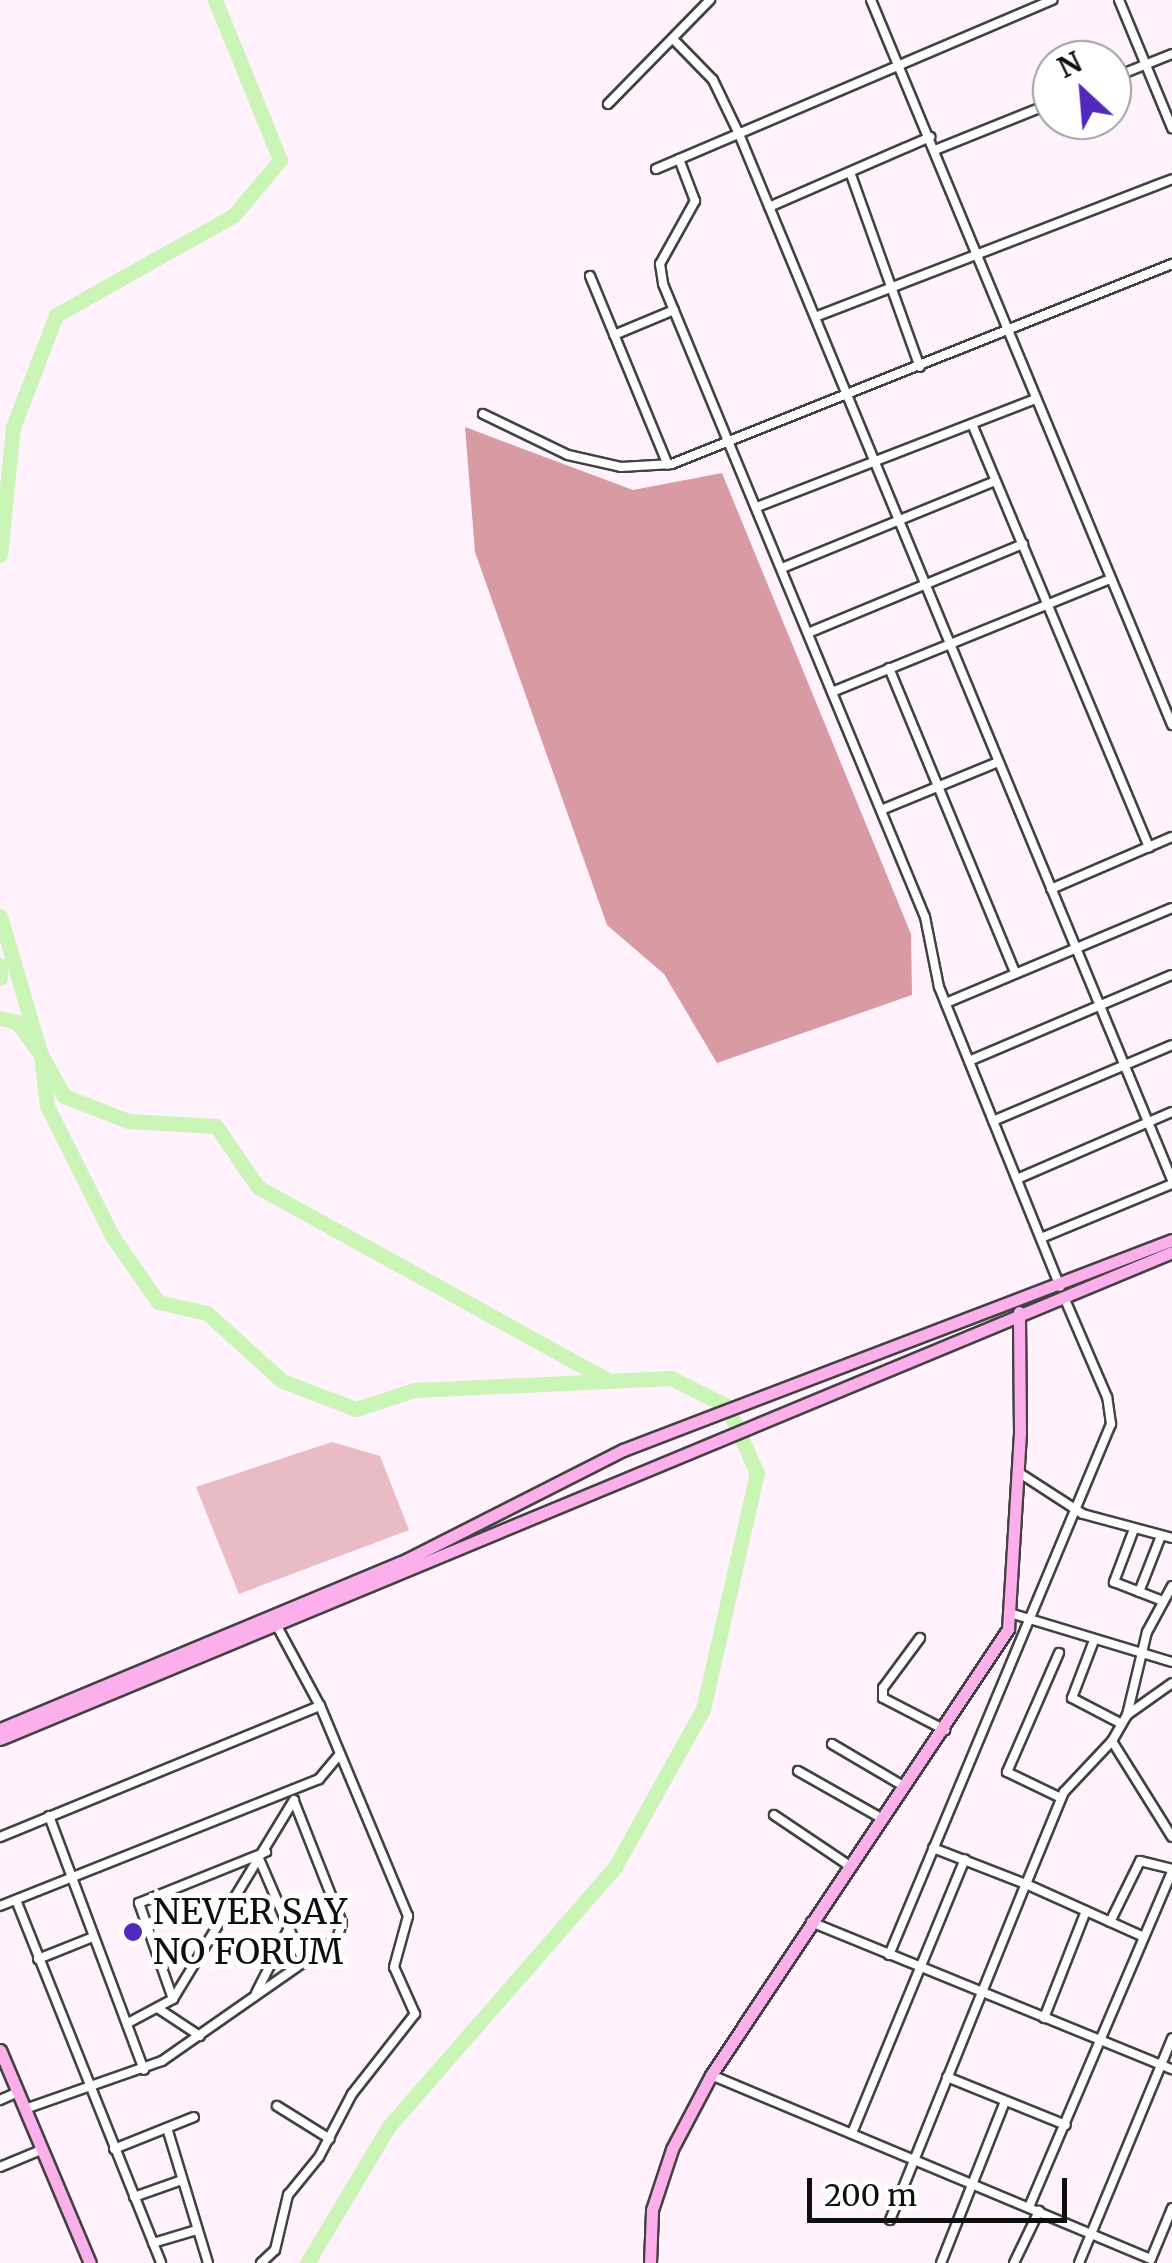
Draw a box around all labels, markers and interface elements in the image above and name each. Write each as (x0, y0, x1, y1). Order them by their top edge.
north arrow (1032, 40, 1132, 140)
text: N (1052, 44, 1088, 86)
place label: NEVER SAY NO FORUM (153, 1891, 347, 1973)
marker: NEVER SAY NO FORUM (122, 1921, 144, 1943)
scale bar (812, 2158, 1072, 2220)
text: 200 m (824, 2176, 917, 2214)

